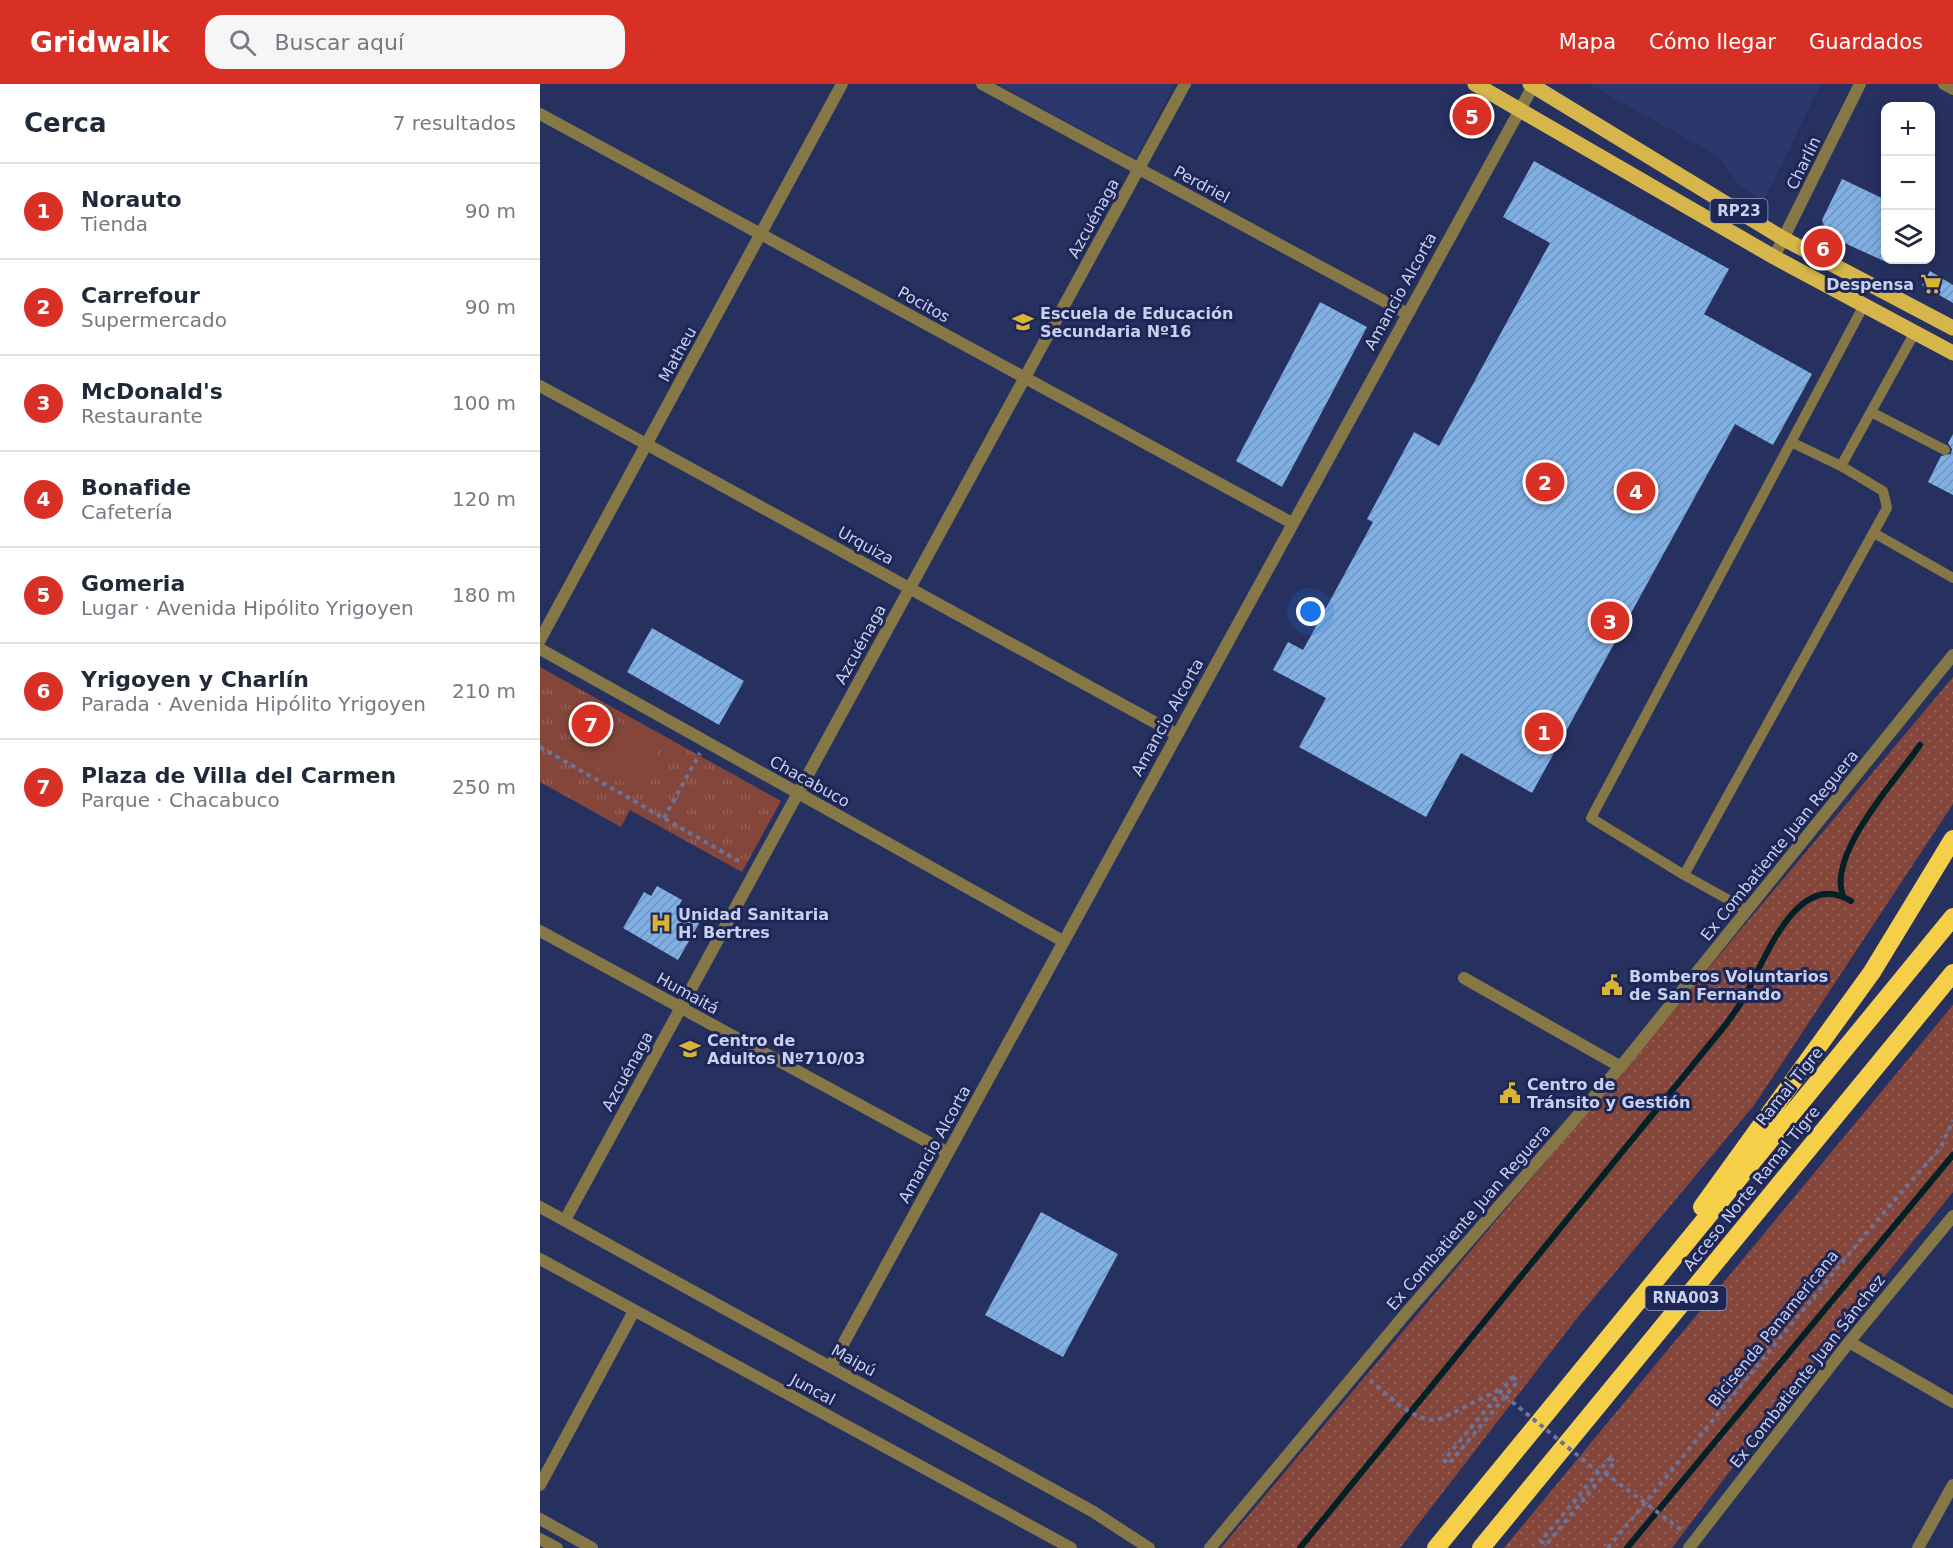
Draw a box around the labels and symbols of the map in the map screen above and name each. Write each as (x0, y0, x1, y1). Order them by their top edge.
pin: 5 (1452, 93, 1492, 138)
street label: Charlín (1782, 134, 1824, 193)
street label: Perdriel (1171, 162, 1233, 207)
street label: Azcuénaga (1064, 175, 1123, 261)
road number: RP23 (1710, 199, 1768, 223)
pin: 6 (1804, 226, 1842, 270)
street label: Amancio Alcorta (1360, 229, 1441, 353)
supermarket icon: Despensa (1919, 272, 1943, 296)
place label: Despensa (1826, 275, 1914, 294)
street label: Pocitos (894, 282, 953, 326)
place label: Escuela de Educación Secundaria Nº16 (1040, 304, 1233, 341)
school or university icon: Escuela de Educación Secundaria Nº16 (1011, 310, 1035, 334)
street label: Matheu (655, 323, 700, 385)
pin: 2 (1526, 460, 1564, 504)
pin: 4 (1616, 468, 1656, 514)
street label: Urquiza (834, 522, 897, 569)
your location (1296, 597, 1325, 626)
pin: 3 (1590, 598, 1630, 644)
street label: Azcuénaga (831, 601, 890, 687)
street label: Amancio Alcorta (1127, 655, 1208, 779)
pin: 7 (572, 702, 610, 746)
pin: 1 (1524, 710, 1564, 754)
street label: Ex Combatiente Juan Reguera (1697, 746, 1862, 944)
street label: Chacabuco (766, 752, 853, 811)
place label: Unidad Sanitaria H. Bertres (678, 905, 829, 942)
hospital icon: Unidad Sanitaria H. Bertres (649, 911, 673, 935)
place label: Bomberos Voluntarios de San Fernando (1629, 967, 1828, 1004)
street label: Humaitá (653, 969, 722, 1018)
public building icon: Bomberos Voluntarios de San Fernando (1600, 973, 1624, 997)
street label: Azcuénaga (598, 1028, 657, 1114)
place label: Centro de Adultos Nº710/03 (707, 1031, 865, 1068)
school or university icon: Centro de Adultos Nº710/03 (678, 1037, 702, 1061)
street label: Ramal Tigre (1752, 1043, 1827, 1129)
place label: Centro de Tránsito y Gestión (1527, 1075, 1690, 1112)
public building icon: Centro de Tránsito y Gestión (1498, 1081, 1522, 1105)
street label: Amancio Alcorta (894, 1082, 975, 1206)
street label: Acceso Norte Ramal Tigre (1679, 1102, 1824, 1274)
street label: Ex Combatiente Juan Reguera (1383, 1121, 1554, 1314)
street label: Bicisenda Panamericana (1704, 1246, 1842, 1410)
street label: Ex Combatiente Juan Sánchez (1726, 1271, 1889, 1472)
road number: RNA003 (1646, 1286, 1726, 1310)
street label: Maipú (828, 1340, 880, 1380)
street label: Juncal (786, 1369, 838, 1409)

